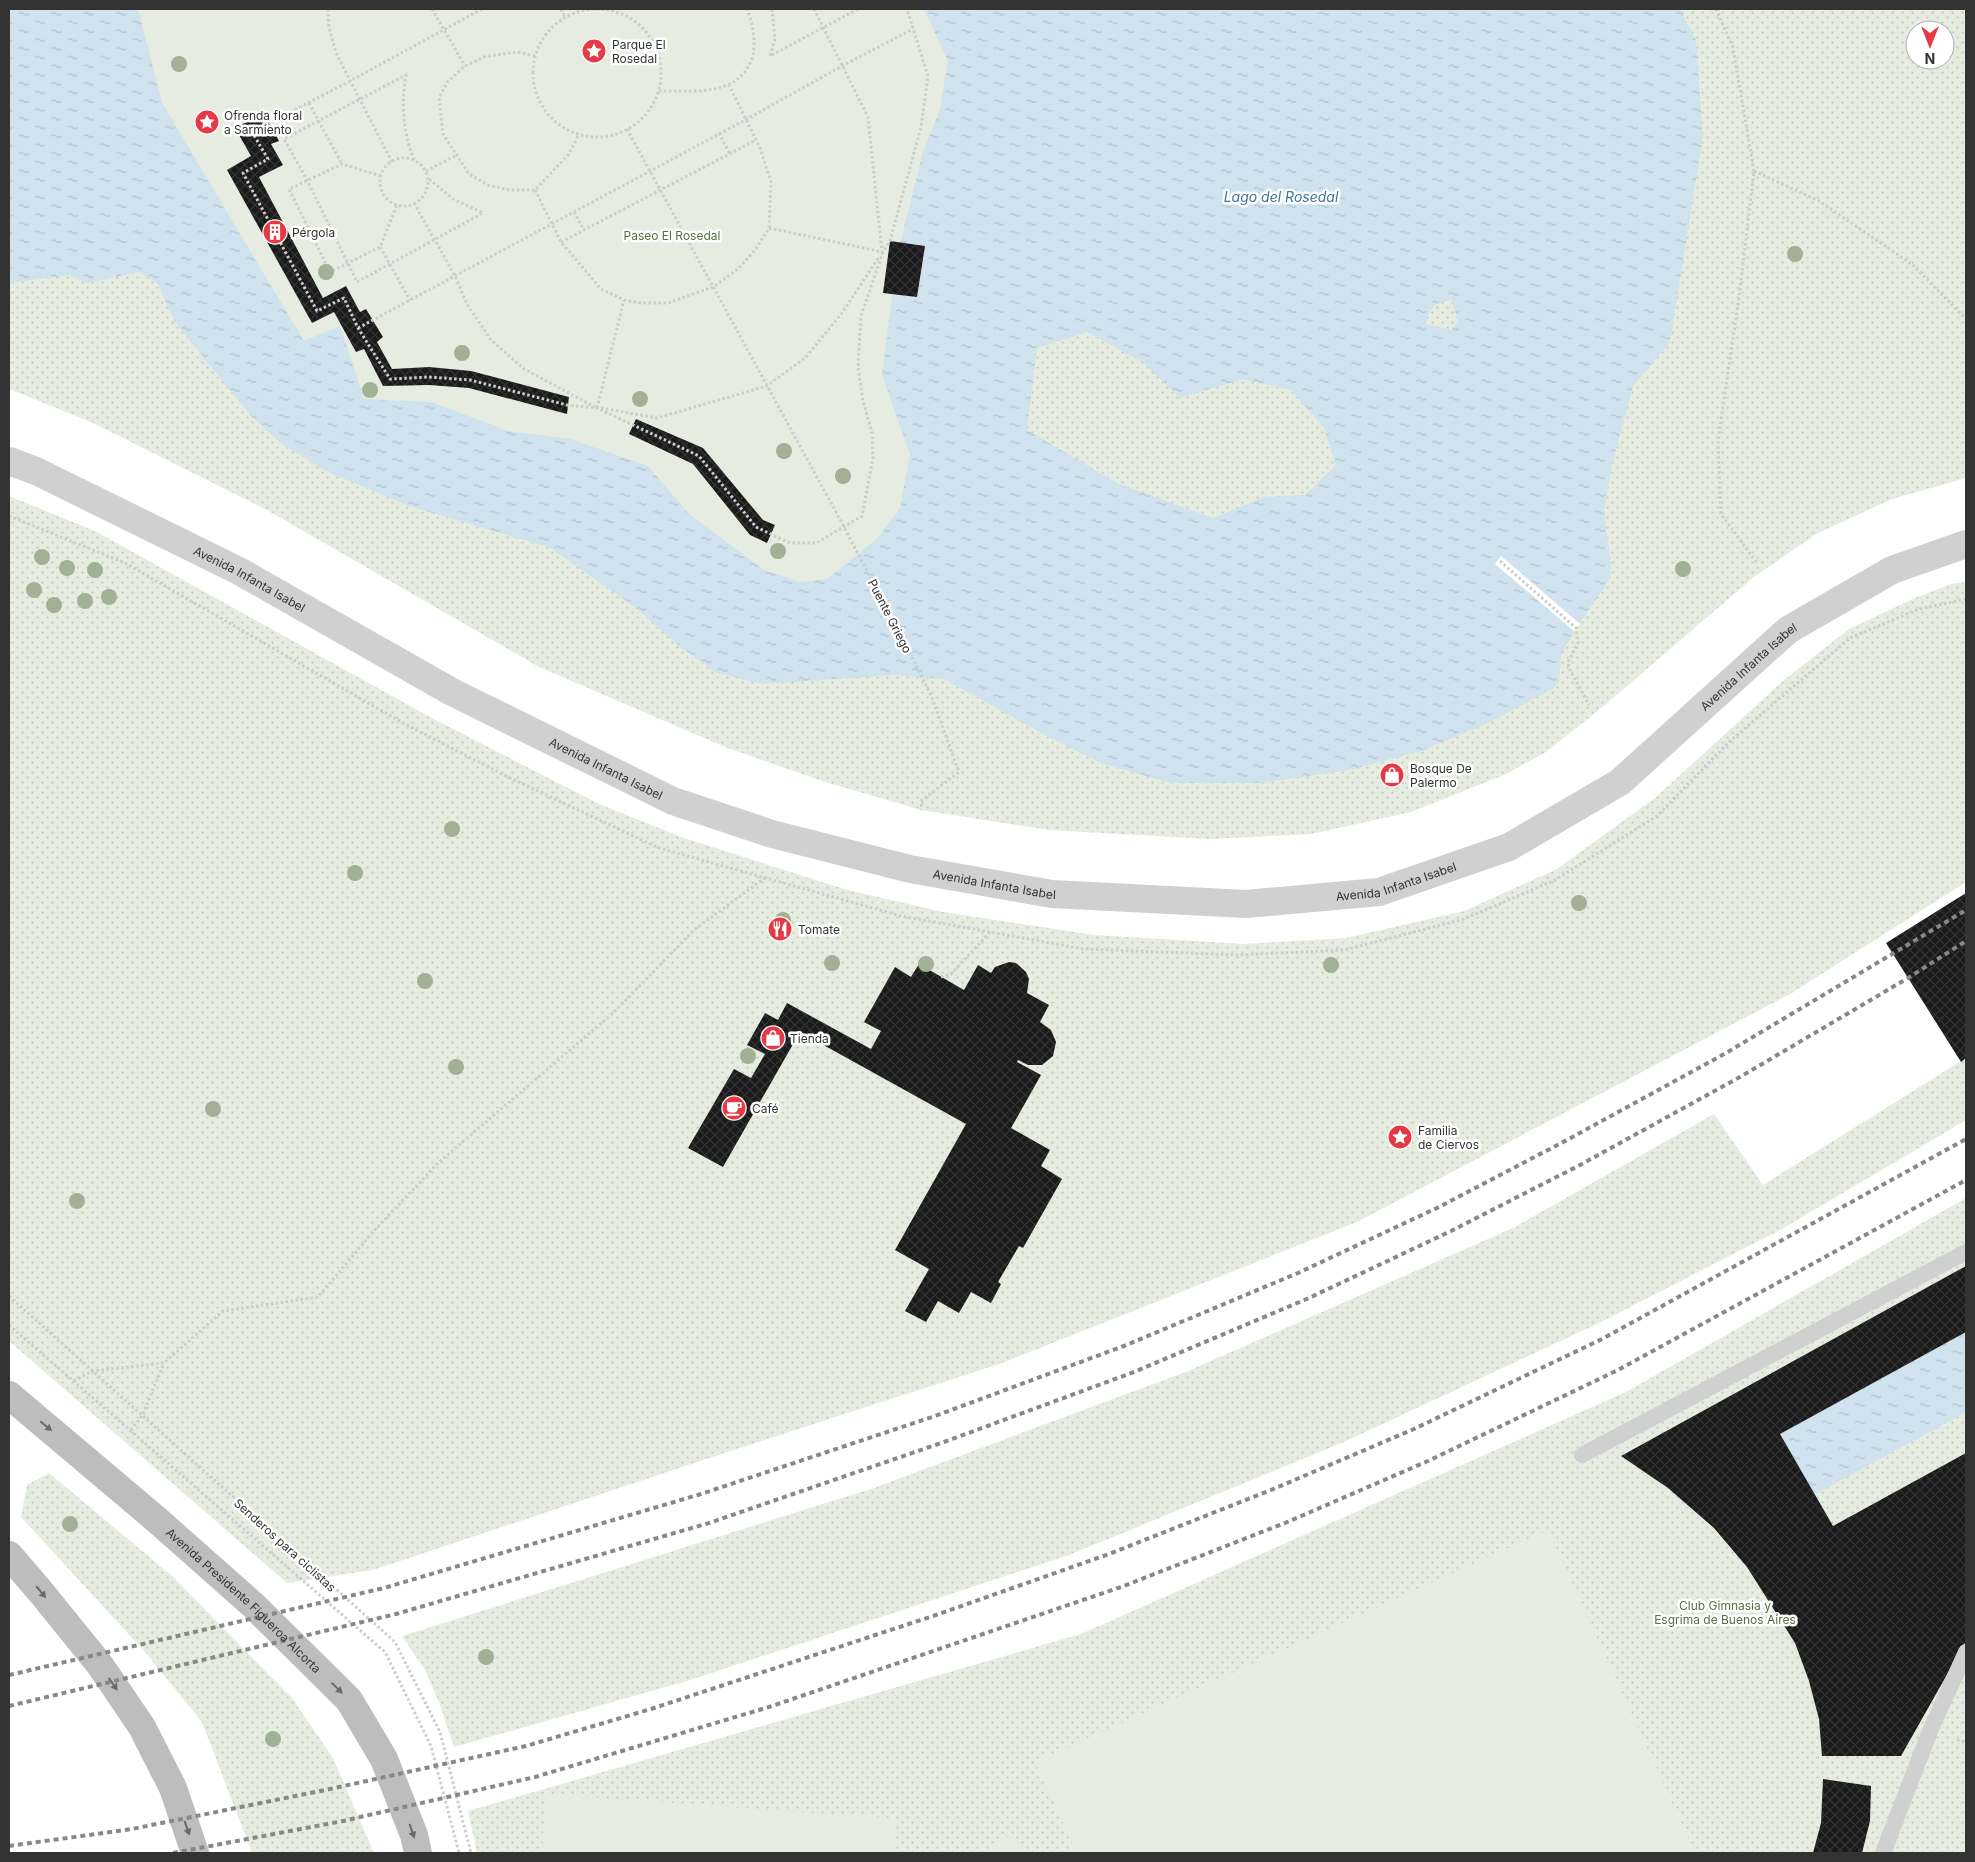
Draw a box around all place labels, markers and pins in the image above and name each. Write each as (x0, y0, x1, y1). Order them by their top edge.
place label: Parque El Rosedal (612, 37, 666, 66)
place icon: Parque El Rosedal (581, 38, 607, 64)
place label: Ofrenda floral a Sarmiento (224, 108, 302, 137)
place icon: Ofrenda floral a Sarmiento (194, 109, 220, 135)
building icon: Pérgola (262, 219, 288, 245)
place label: Pérgola (292, 225, 335, 240)
place label: Bosque De Palermo (1410, 761, 1472, 790)
shop icon: Bosque De Palermo (1379, 762, 1405, 788)
restaurant icon: Tomate (767, 916, 793, 942)
place label: Tomate (798, 922, 840, 937)
shop icon: Tienda (760, 1025, 786, 1051)
place label: Tienda (790, 1031, 829, 1046)
cafe icon: Café (721, 1095, 747, 1121)
place label: Café (752, 1101, 779, 1116)
place label: Familia de Ciervos (1418, 1123, 1479, 1152)
place icon: Familia de Ciervos (1387, 1124, 1413, 1150)

